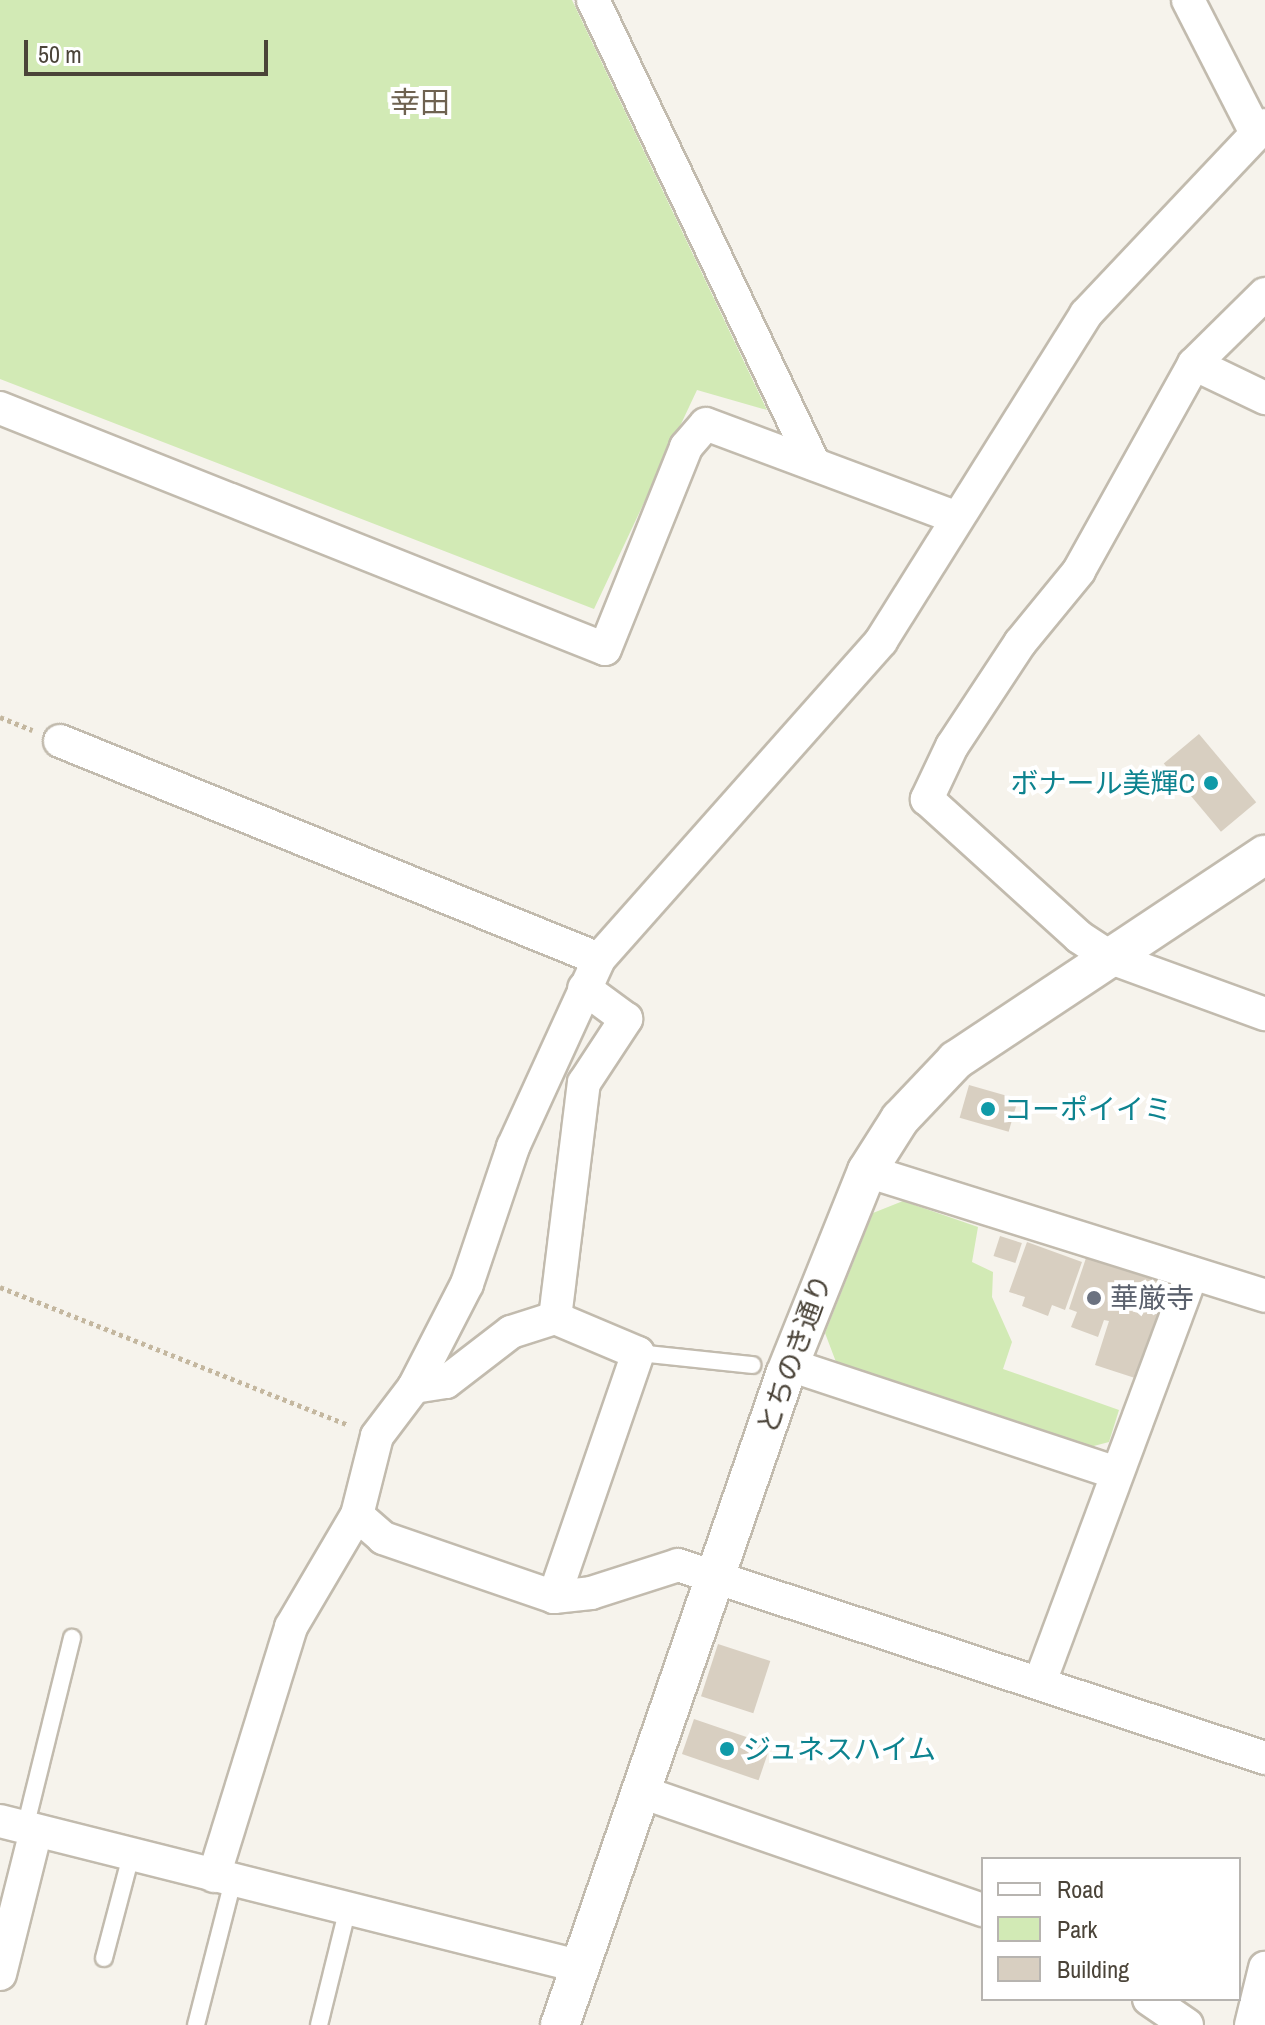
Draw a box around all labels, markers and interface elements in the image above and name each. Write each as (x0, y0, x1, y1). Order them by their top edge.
scale bar (28, 24, 272, 74)
text: 50 m (38, 38, 82, 70)
district label: 幸田 (390, 84, 450, 120)
place label: ボナール美輝C (1010, 766, 1195, 800)
marker: ボナール美輝C (1202, 774, 1220, 792)
place label: コーポイイミ (1004, 1092, 1172, 1126)
marker: コーポイイミ (979, 1100, 997, 1118)
street label: とちのき通り (749, 1269, 839, 1439)
place label: 華厳寺 (1110, 1281, 1194, 1315)
marker: 華厳寺 (1085, 1289, 1103, 1307)
place label: ジュネスハイム (743, 1732, 939, 1766)
marker: ジュネスハイム (718, 1740, 736, 1758)
legend (981, 1857, 1241, 2001)
text: Road (1057, 1873, 1104, 1905)
text: Park (1057, 1913, 1097, 1945)
text: Building (1057, 1953, 1129, 1985)

